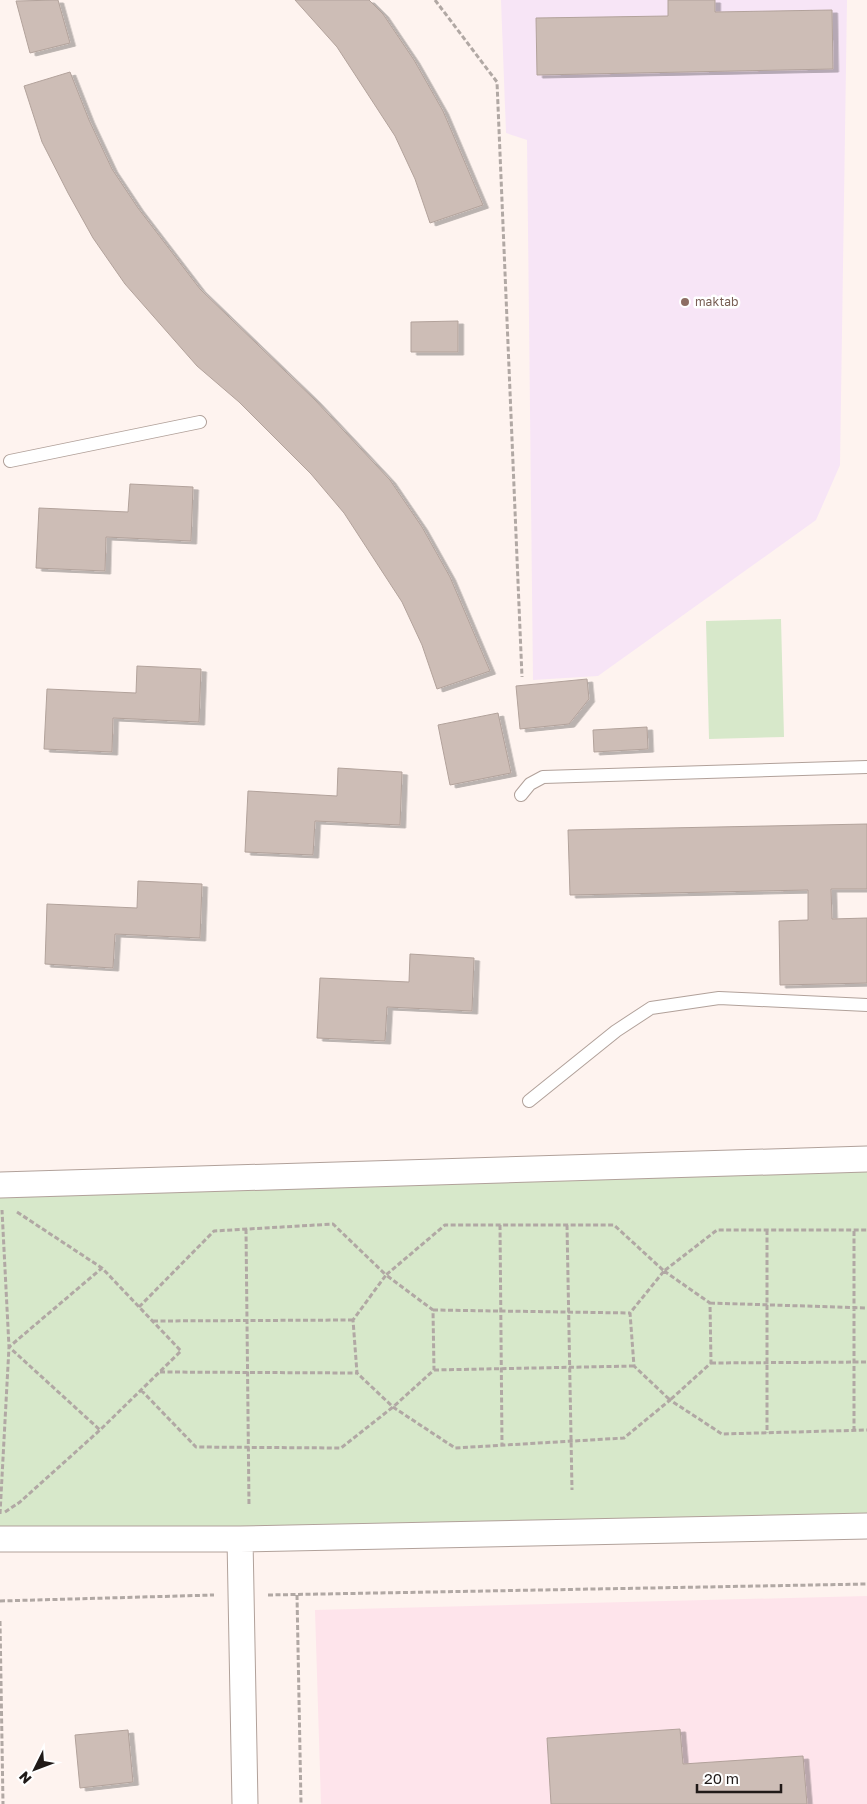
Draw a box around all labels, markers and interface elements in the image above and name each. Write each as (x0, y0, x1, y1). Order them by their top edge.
place label: maktab (695, 294, 738, 309)
marker: maktab (679, 296, 691, 308)
north arrow (10, 1744, 60, 1794)
scale bar (697, 1762, 781, 1794)
text: N (15, 1768, 35, 1788)
text: 20 m (704, 1769, 739, 1787)

